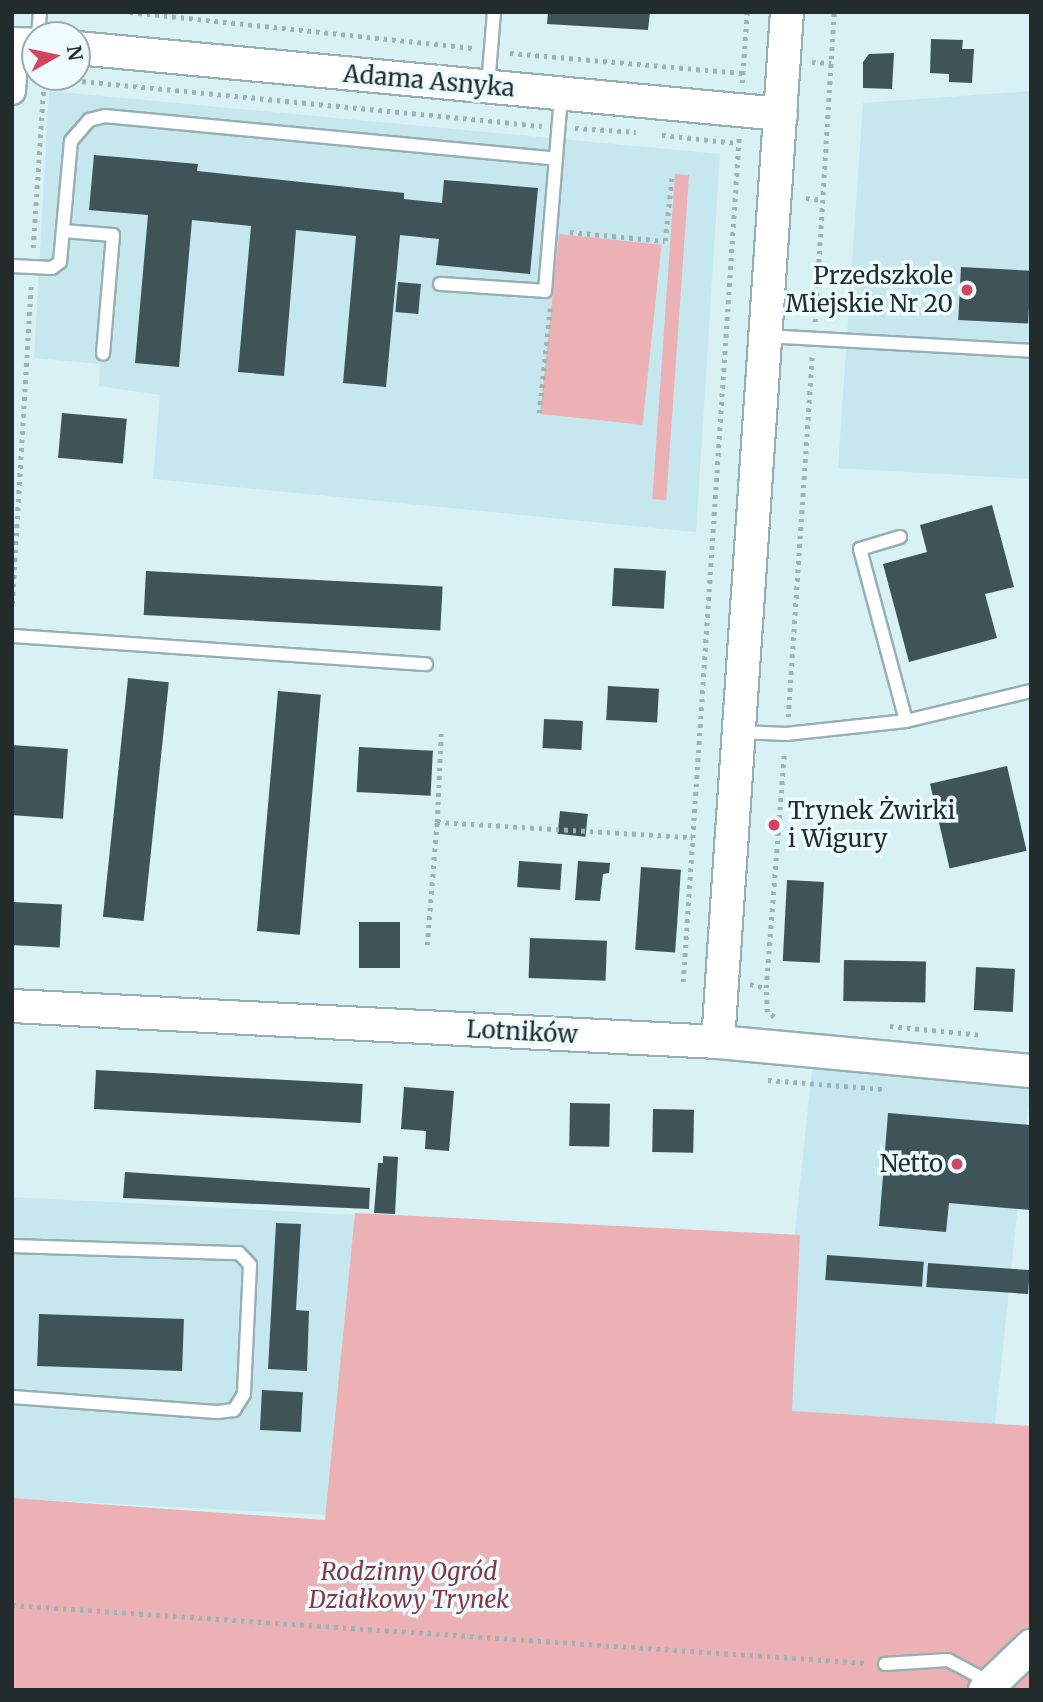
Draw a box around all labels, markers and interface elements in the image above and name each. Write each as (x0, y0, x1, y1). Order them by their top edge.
north arrow (21, 21, 91, 91)
text: N (62, 44, 88, 62)
street label: Adama Asnyka (342, 59, 516, 103)
place label: Przedszkole Miejskie Nr 20 (786, 262, 953, 318)
marker: Przedszkole Miejskie Nr 20 (959, 282, 975, 298)
place label: Trynek Żwirki i Wigury (788, 797, 955, 853)
marker: Trynek Żwirki i Wigury (766, 817, 782, 833)
street label: Lotników (466, 1015, 578, 1049)
place label: Netto (880, 1150, 943, 1178)
marker: Netto (949, 1156, 965, 1172)
park label: Rodzinny Ogród Działkowy Trynek (309, 1558, 509, 1614)

